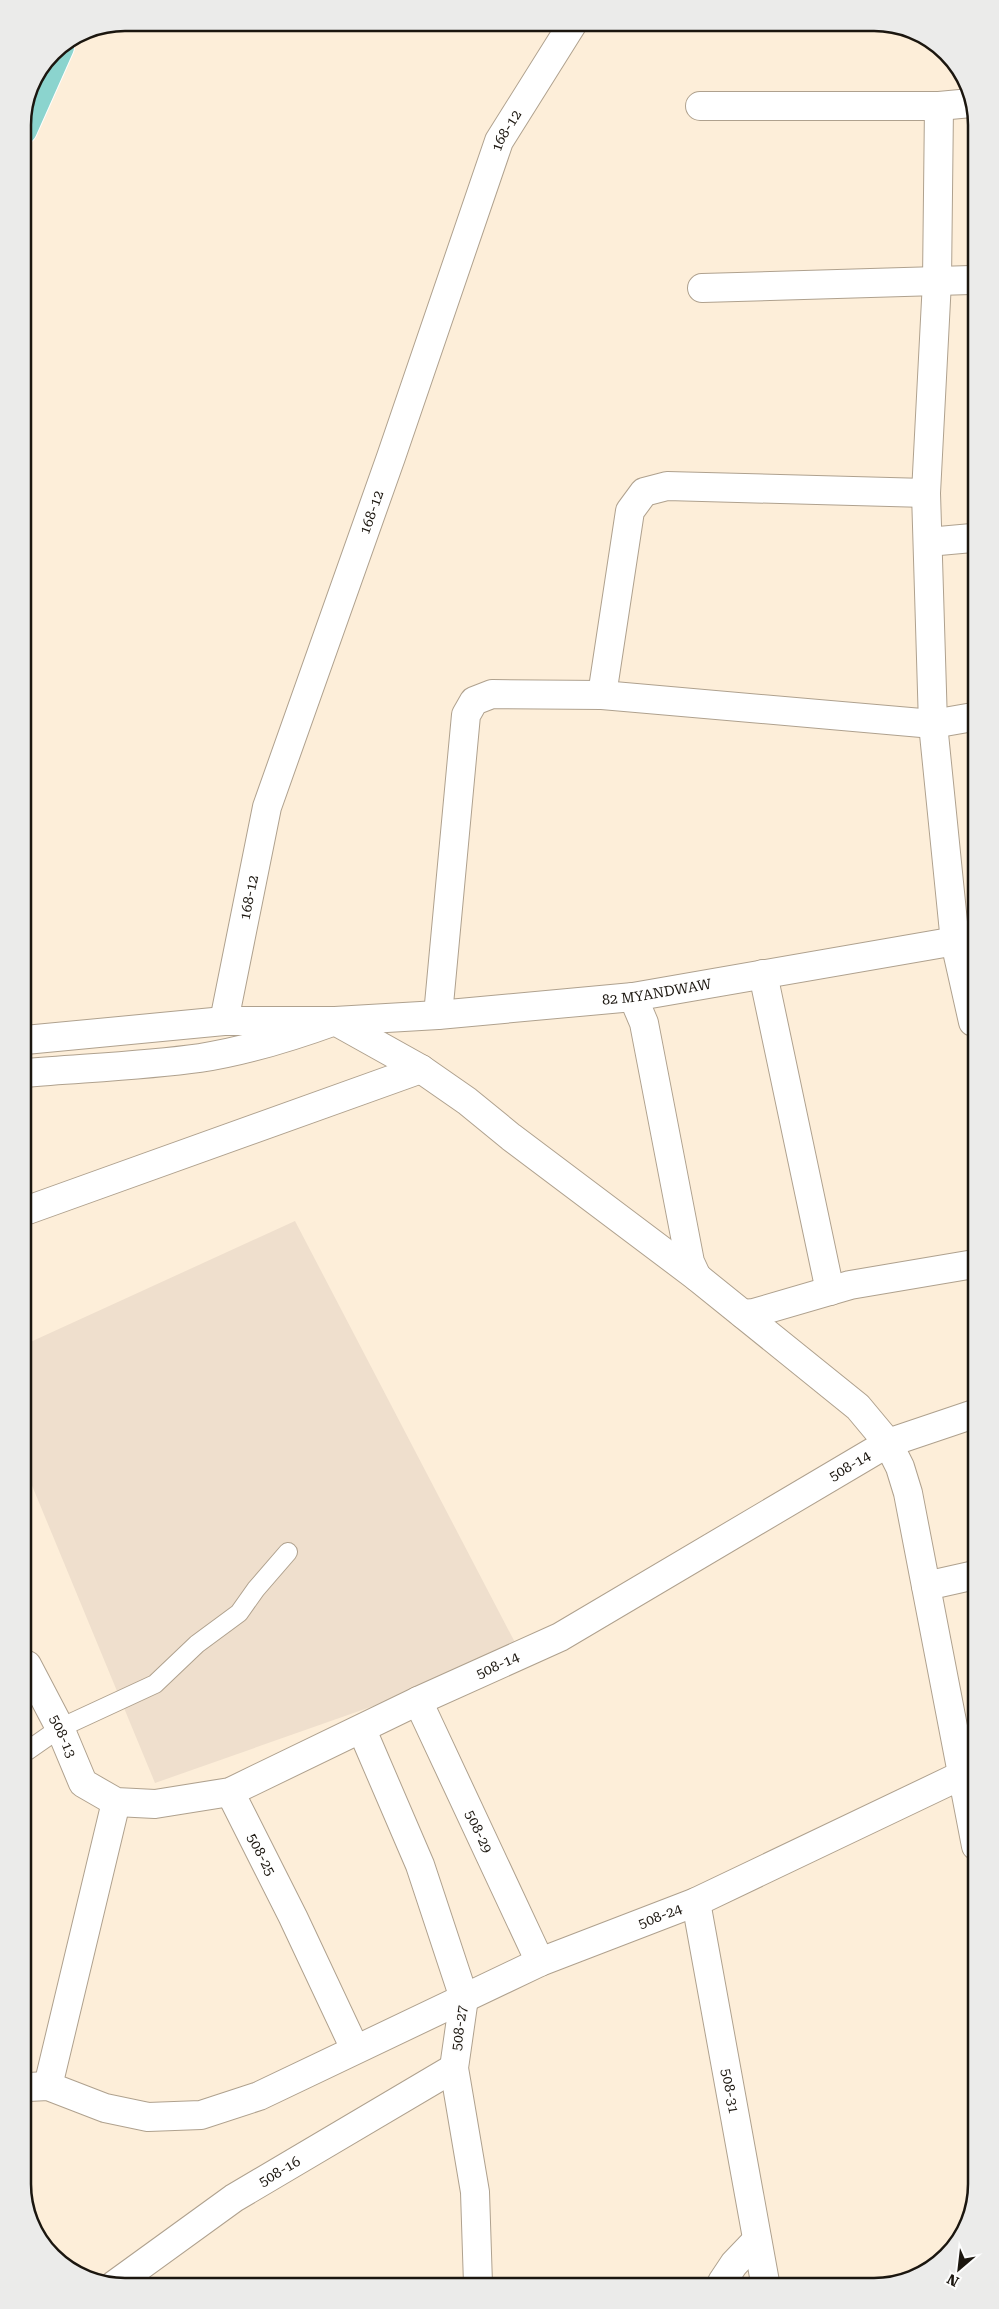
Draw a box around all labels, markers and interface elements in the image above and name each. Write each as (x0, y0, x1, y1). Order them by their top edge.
street label: 168-12 (488, 107, 525, 153)
street label: 168-12 (356, 488, 387, 536)
street label: 168-12 (237, 873, 261, 921)
street label: 82 MYANDWAW (601, 975, 713, 1008)
street label: 508-14 (826, 1447, 873, 1484)
street label: 508-14 (474, 1648, 522, 1682)
street label: 508-13 (46, 1712, 80, 1760)
street label: 508-29 (462, 1807, 496, 1856)
street label: 508-25 (244, 1831, 279, 1879)
street label: 508-24 (636, 1900, 684, 1931)
street label: 508-27 (448, 2004, 470, 2052)
street label: 508-31 (718, 2067, 742, 2115)
street label: 508-16 (256, 2153, 303, 2190)
north arrow (934, 2244, 984, 2294)
text: N (944, 2271, 961, 2290)

